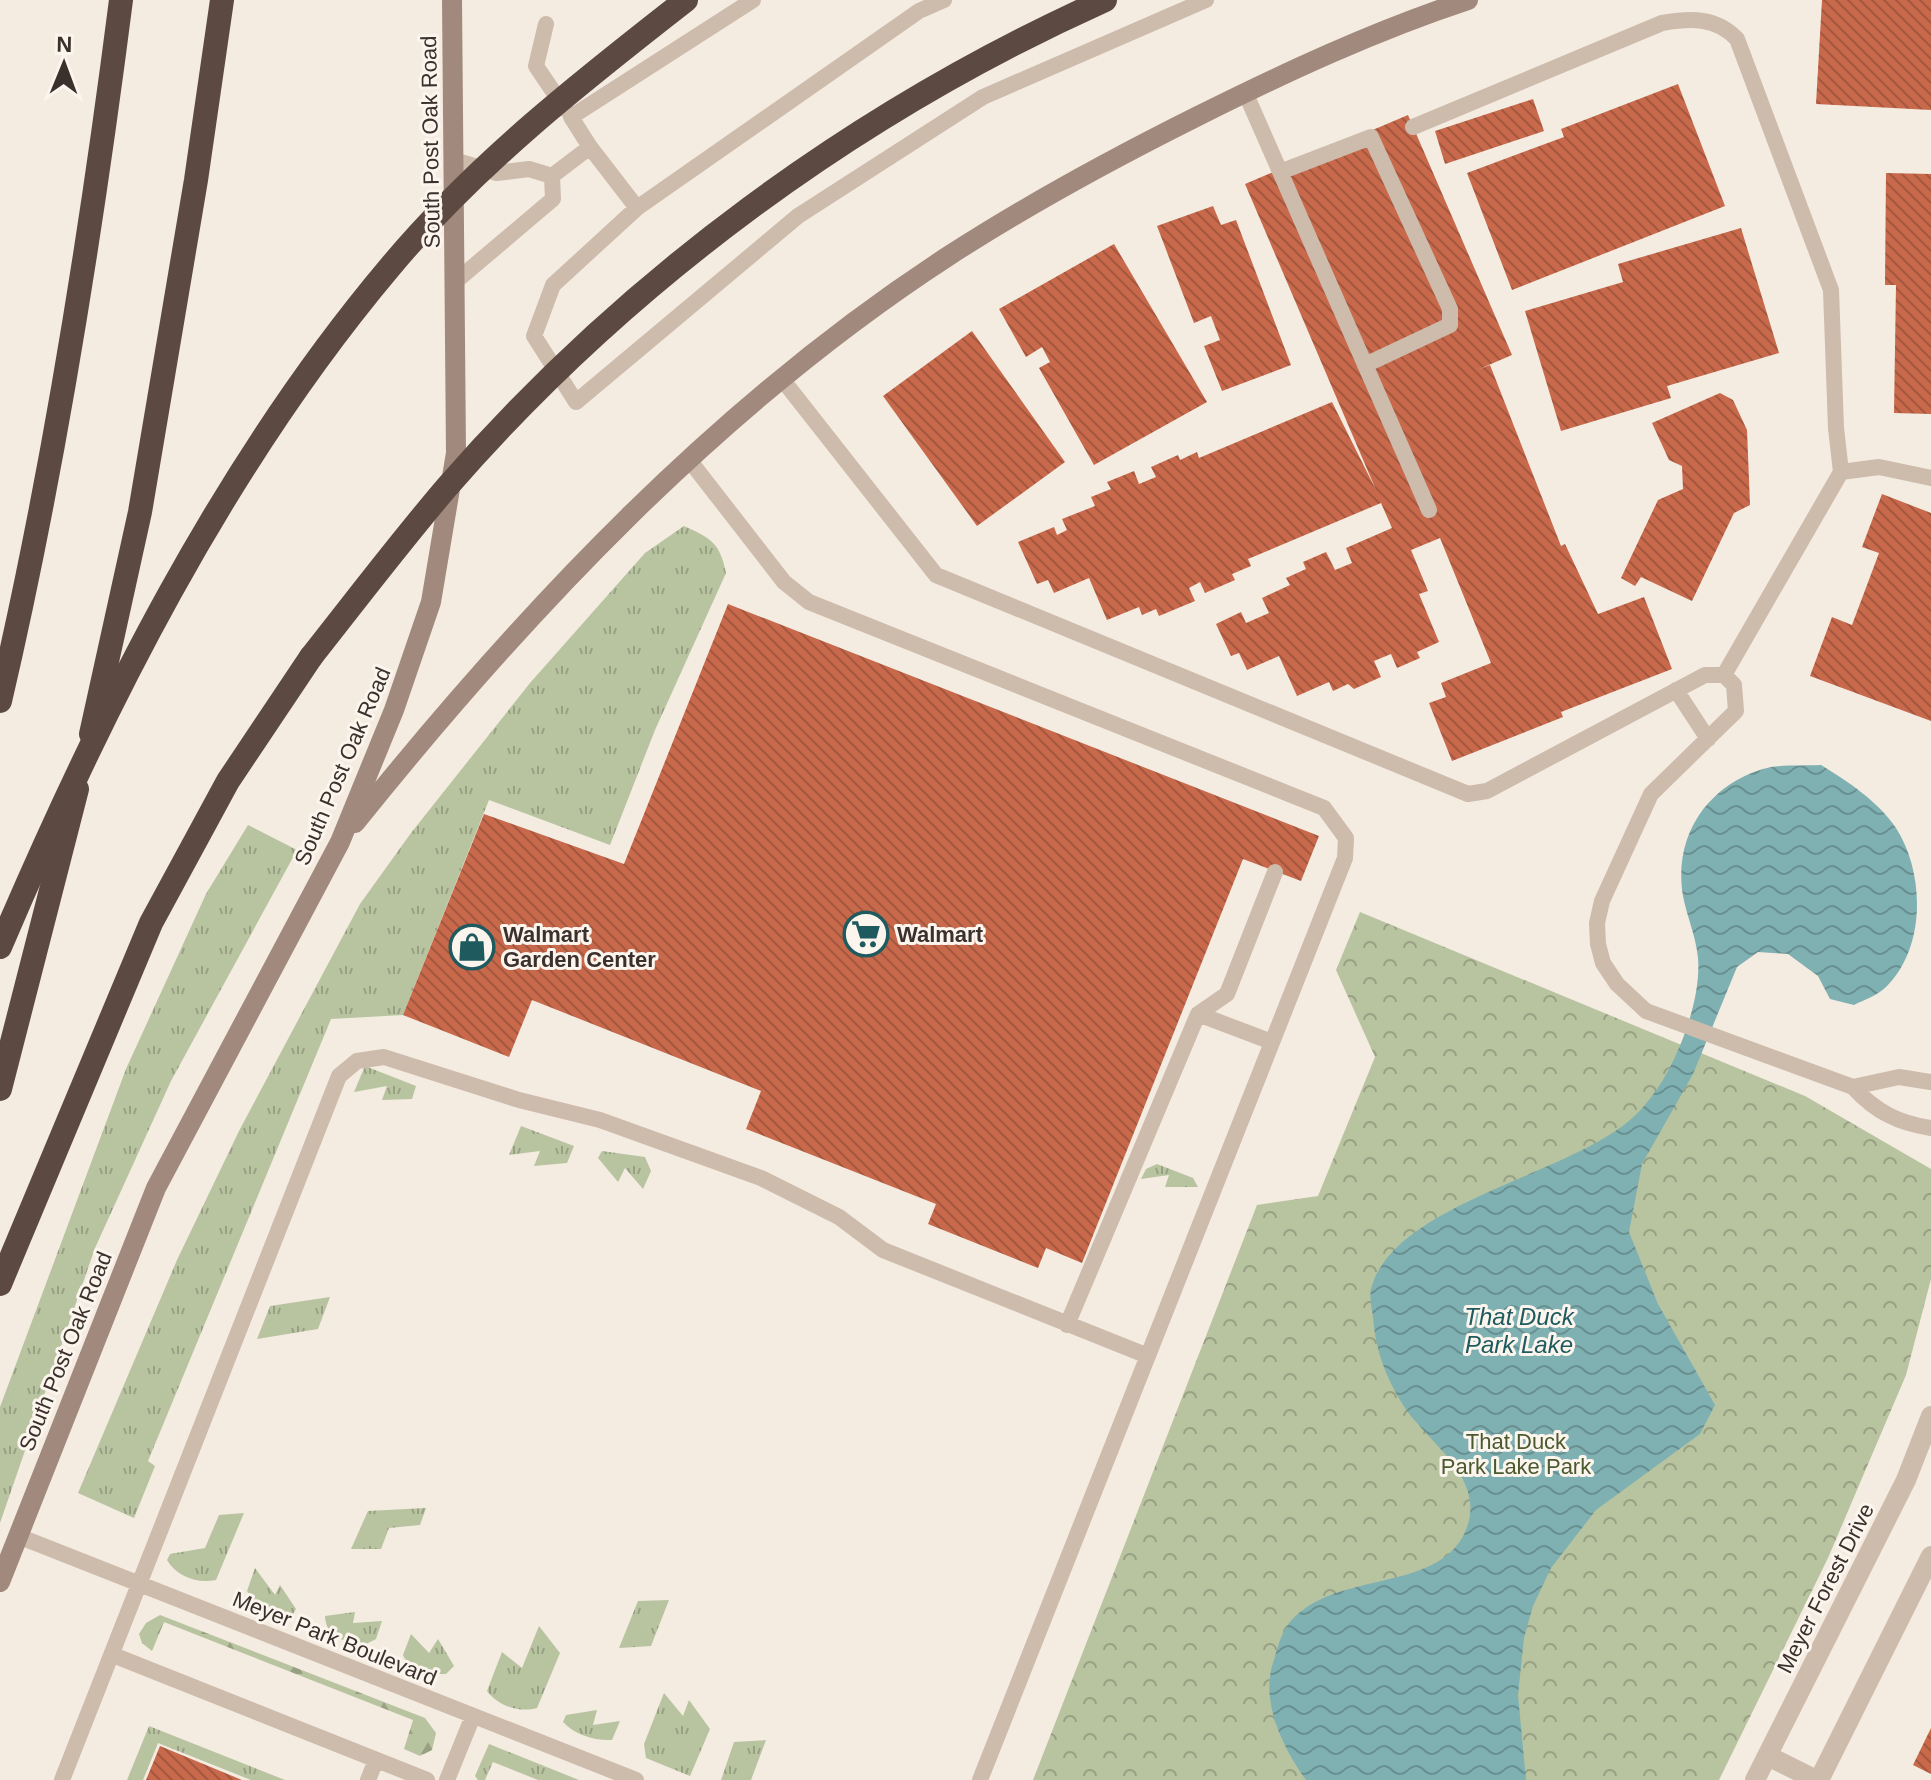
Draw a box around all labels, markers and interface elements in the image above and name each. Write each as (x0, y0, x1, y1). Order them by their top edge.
north arrow (24, 24, 104, 104)
text: N (56, 32, 73, 57)
street label: South Post Oak Road (416, 35, 445, 249)
street label: South Post Oak Road (289, 663, 396, 869)
supermarket icon: Walmart (842, 910, 890, 958)
place label: Walmart Garden Center (503, 922, 656, 972)
place label: Walmart (897, 922, 984, 947)
shop icon: Walmart Garden Center (448, 923, 496, 971)
street label: South Post Oak Road (14, 1248, 117, 1455)
water label: That Duck Park Lake (1464, 1303, 1576, 1358)
park label: That Duck Park Lake Park (1441, 1429, 1592, 1479)
street label: Meyer Forest Drive (1772, 1499, 1879, 1677)
street label: Meyer Park Boulevard (229, 1586, 440, 1691)

